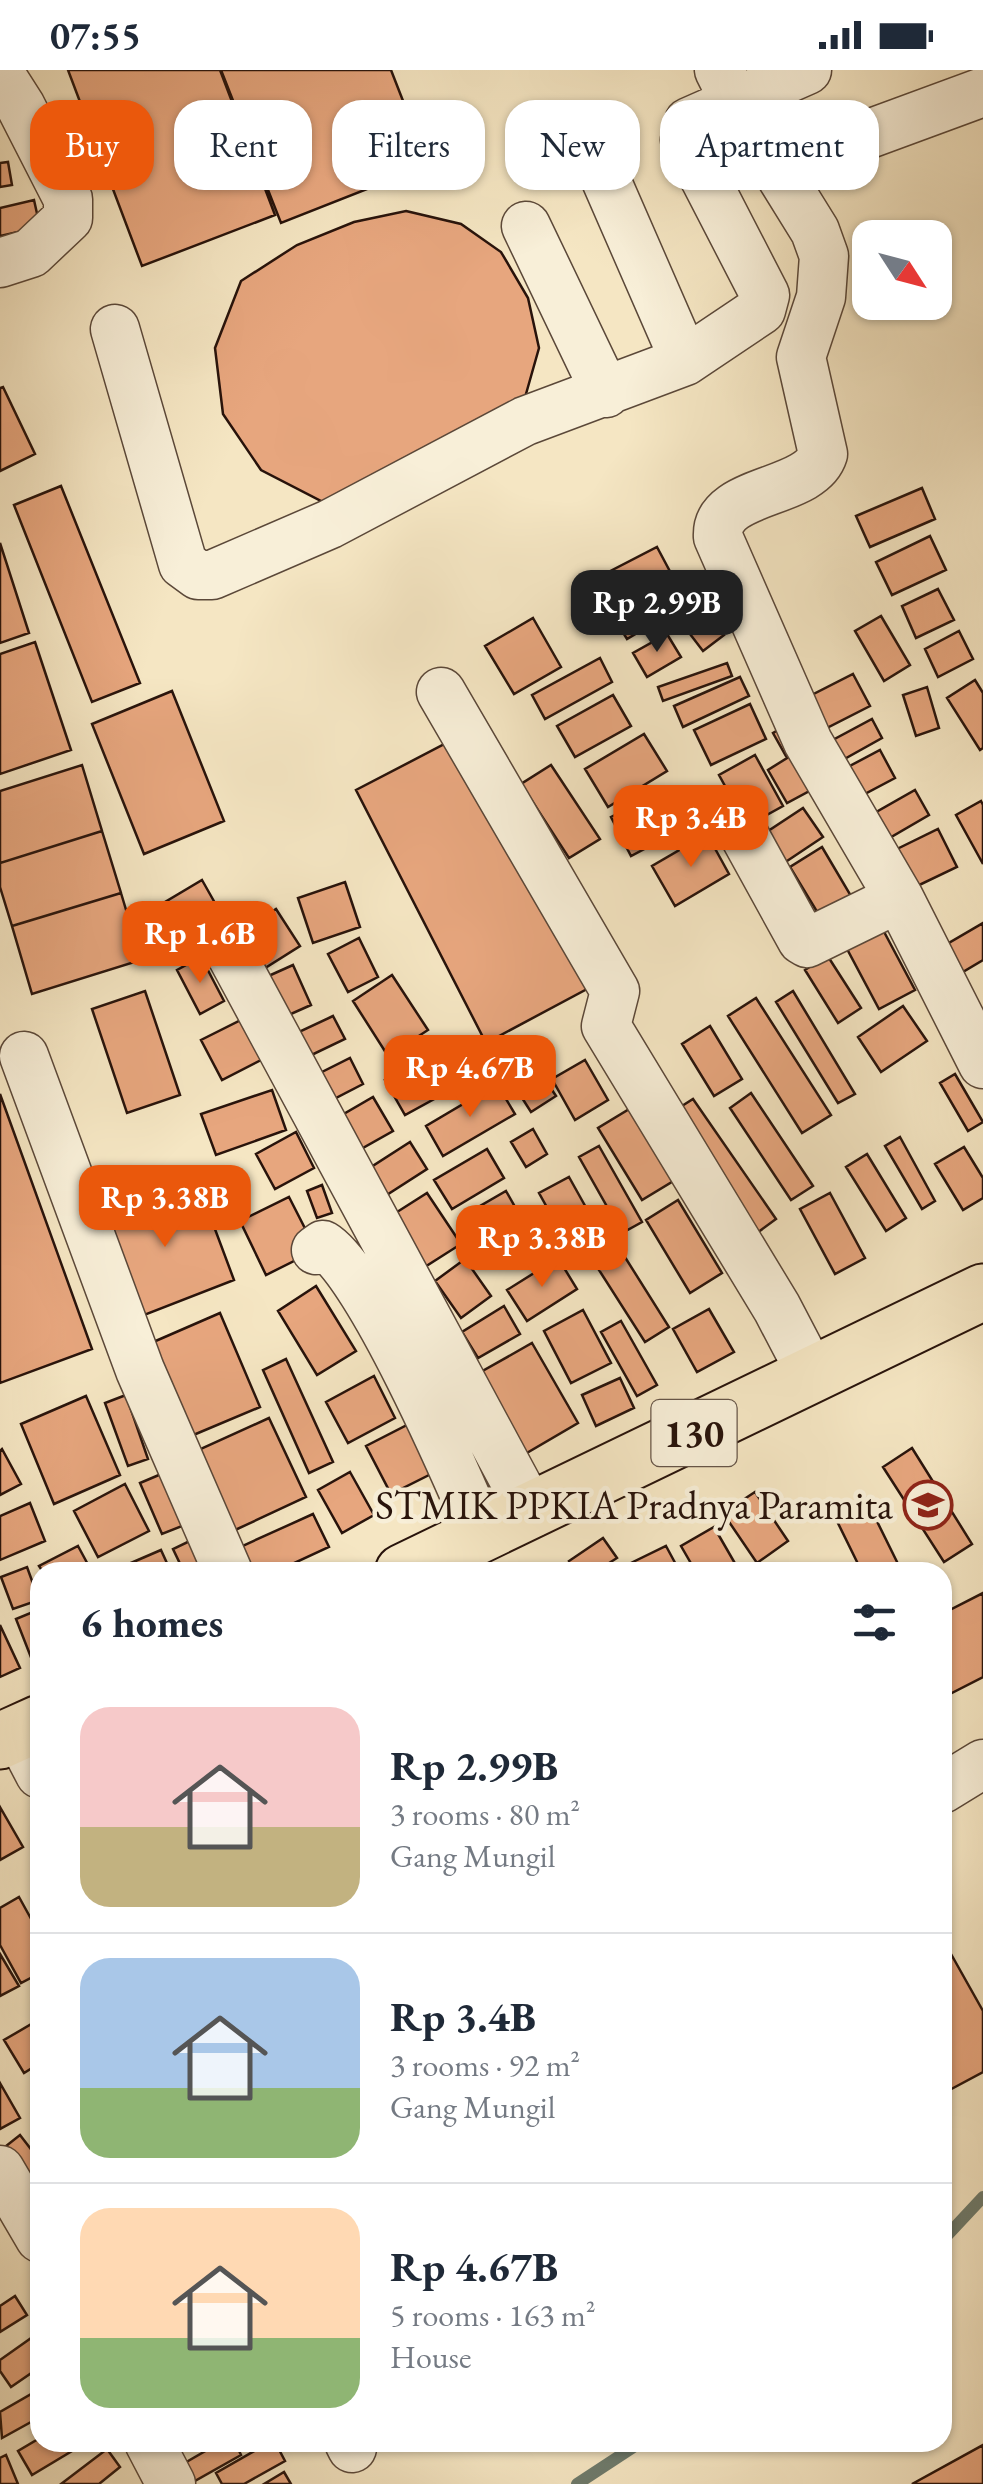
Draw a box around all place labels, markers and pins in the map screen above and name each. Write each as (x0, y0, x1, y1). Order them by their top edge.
pin: Rp 2.99B (554, 570, 760, 655)
pin: Rp 3.4B (599, 785, 783, 870)
pin: Rp 1.6B (108, 901, 292, 986)
pin: Rp 4.67B (367, 1035, 573, 1120)
pin: Rp 3.38B (62, 1165, 268, 1250)
pin: Rp 3.38B (439, 1205, 645, 1290)
place label: STMIK PPKIA Pradnya Paramita (375, 1479, 893, 1531)
school or university icon: STMIK PPKIA Pradnya Paramita (902, 1479, 954, 1531)

